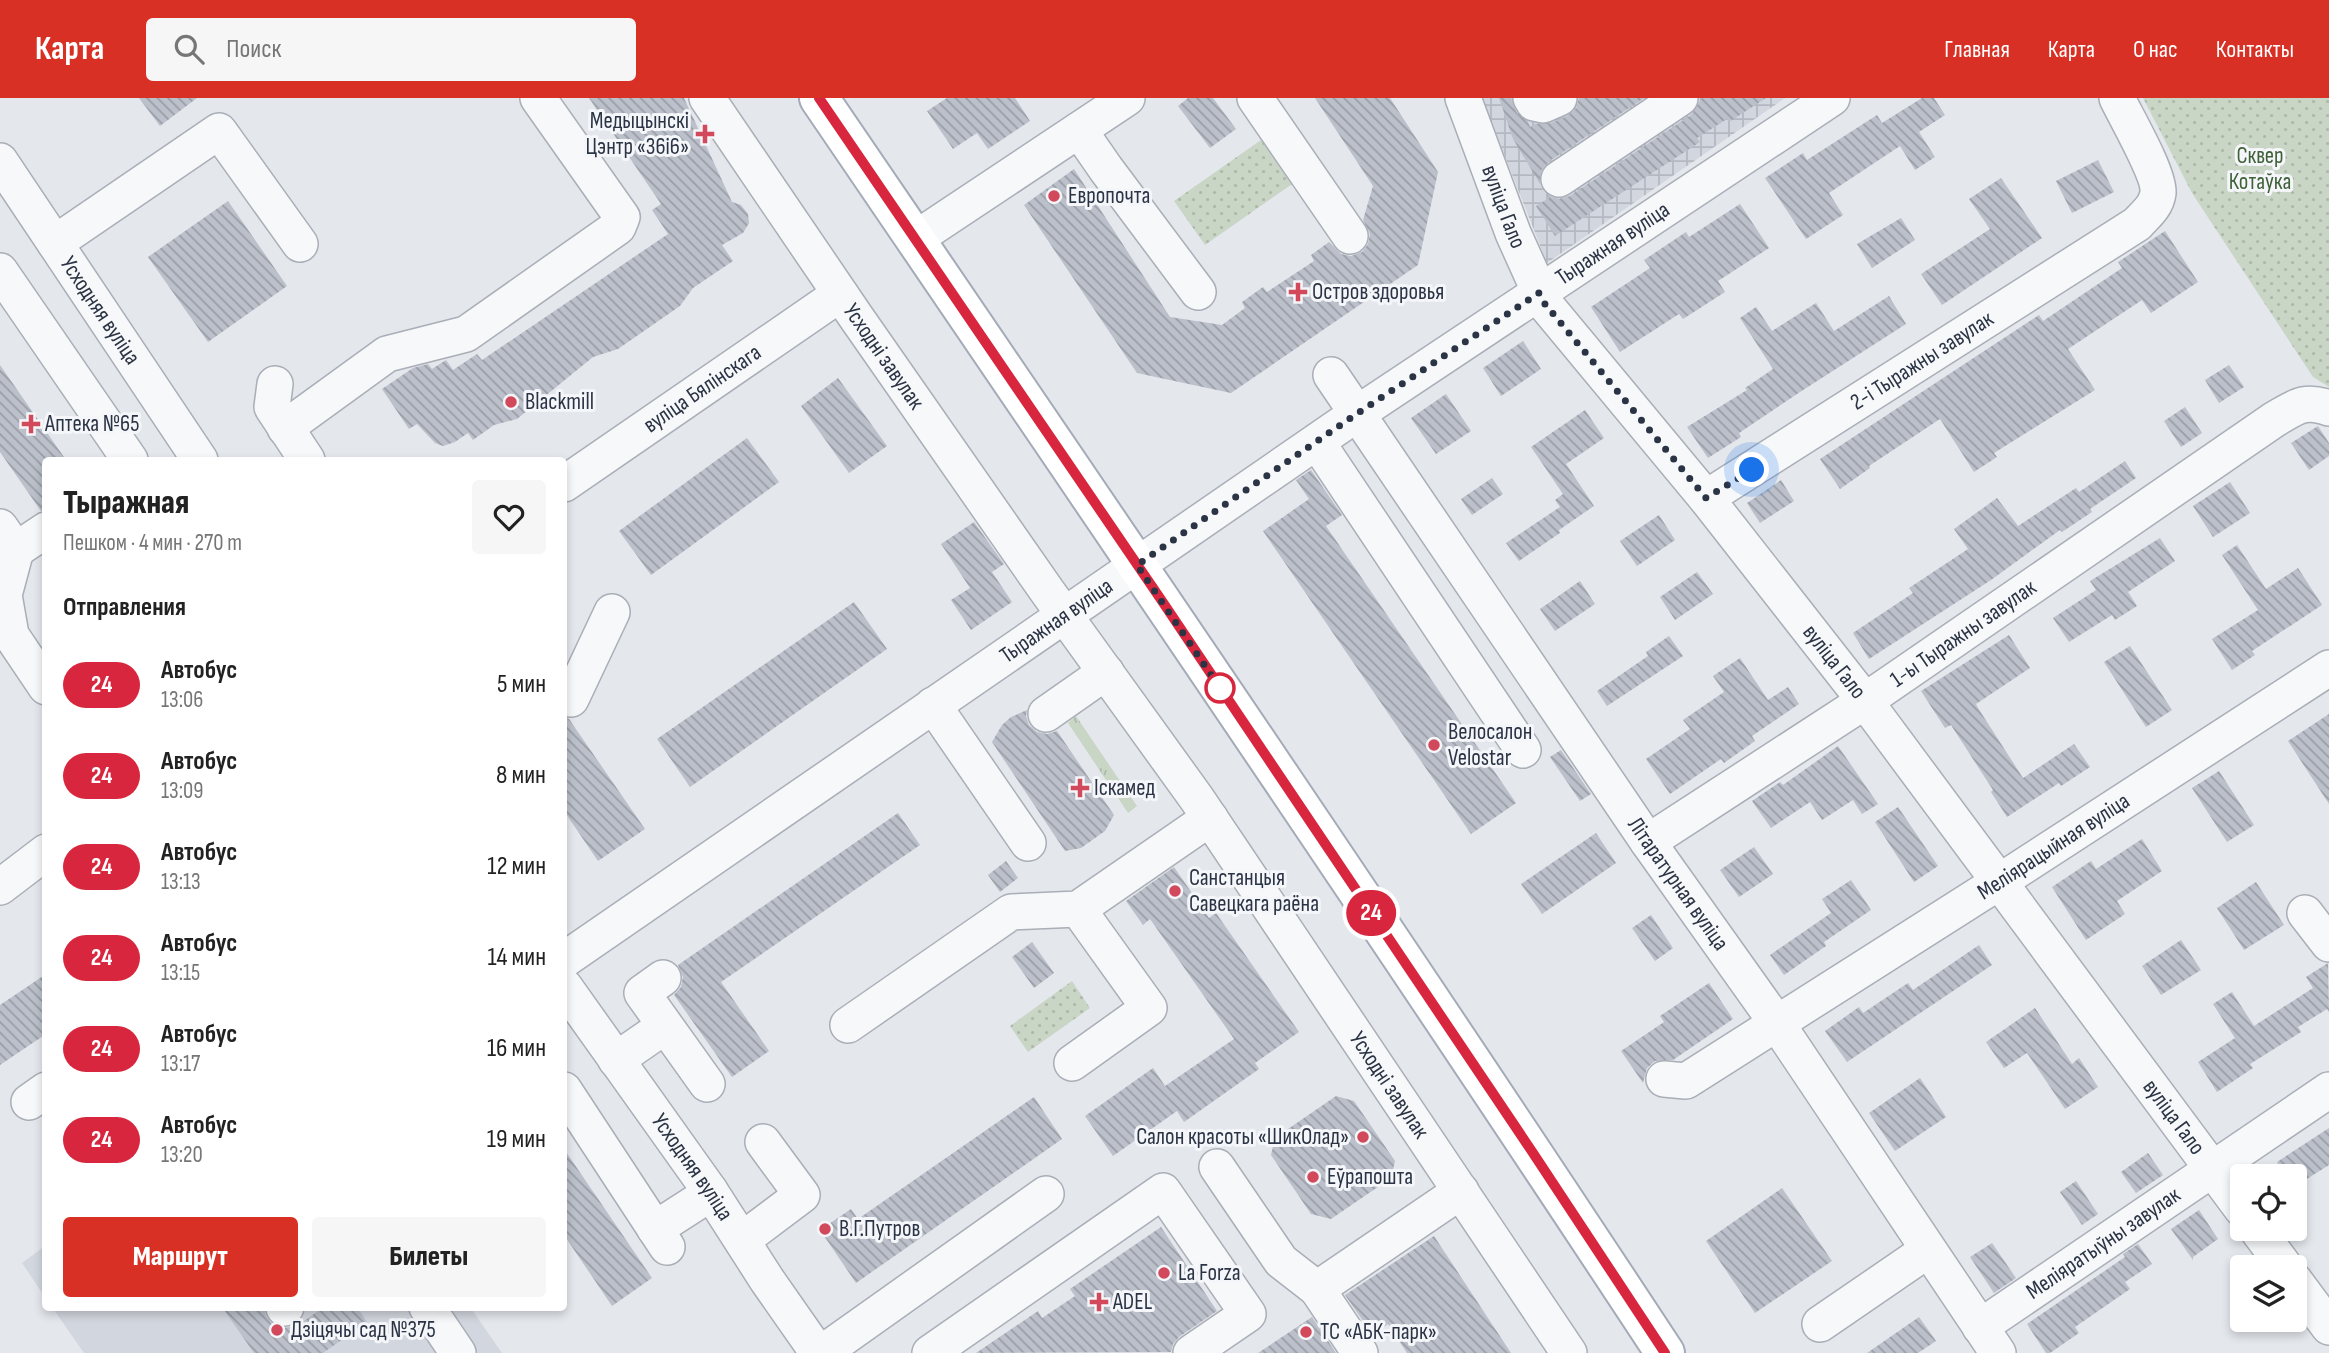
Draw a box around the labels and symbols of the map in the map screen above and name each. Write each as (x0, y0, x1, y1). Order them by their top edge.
place label: Медыцынскі Цэнтр «36і6» (586, 107, 689, 161)
marker: Медыцынскі Цэнтр «36і6» (695, 124, 715, 144)
park label: Сквер Котаўка (2229, 142, 2291, 196)
street label: вуліца Гало (1475, 161, 1532, 253)
place label: Европочта (1068, 182, 1150, 210)
marker: Европочта (1046, 188, 1062, 204)
street label: Тыражная вуліца (1550, 196, 1675, 292)
street label: Усходняя вуліца (54, 251, 146, 370)
place label: Остров здоровья (1312, 278, 1444, 306)
marker: Остров здоровья (1290, 284, 1306, 300)
street label: Усходні завулак (837, 298, 930, 415)
street label: 2-і Тыражны завулак (1845, 305, 1999, 416)
street label: вуліца Бялінскага (638, 338, 767, 439)
place label: Blackmill (525, 388, 594, 416)
marker: Blackmill (503, 394, 519, 410)
place label: Аптека №65 (44, 410, 139, 438)
marker: Аптека №65 (23, 416, 39, 432)
your location (1734, 452, 1769, 487)
street label: Тыражная вуліца (995, 572, 1118, 669)
street label: 1-ы Тыражны завулак (1885, 573, 2042, 693)
street label: вуліца Гало (1796, 619, 1872, 705)
unlabelled marker (1205, 673, 1235, 703)
place label: Велосалон Velostar (1448, 718, 1532, 772)
marker: Велосалон Velostar (1426, 737, 1442, 753)
place label: Іскамед (1094, 774, 1156, 802)
marker: Іскамед (1072, 780, 1088, 796)
street label: Меліярацыйная вуліца (1972, 787, 2135, 906)
street label: Літаратурная вуліца (1621, 812, 1735, 956)
place label: Санстанцыя Савецкага раёна (1189, 864, 1319, 918)
marker: Санстанцыя Савецкага раёна (1167, 883, 1183, 899)
line badge: 24 (1340, 890, 1402, 936)
street label: Усходні завулак (1343, 1026, 1435, 1144)
street label: вуліца Гало (2137, 1074, 2211, 1160)
street label: Усходняя вуліца (645, 1108, 739, 1226)
place label: Салон красоты «ШикОлад» (1136, 1123, 1349, 1151)
marker: Салон красоты «ШикОлад» (1355, 1129, 1371, 1145)
place label: Еўрапошта (1327, 1163, 1413, 1191)
marker: Еўрапошта (1305, 1169, 1321, 1185)
street label: Меліяратыўны завулак (2021, 1181, 2186, 1305)
place label: В.Г.Путров (839, 1215, 920, 1243)
marker: В.Г.Путров (817, 1221, 833, 1237)
place label: La Forza (1178, 1259, 1241, 1287)
marker: La Forza (1156, 1265, 1172, 1281)
place label: ADEL (1112, 1288, 1153, 1316)
marker: ADEL (1091, 1294, 1107, 1310)
place label: Дзіцячы сад №375 (291, 1316, 436, 1344)
place label: ТС «АБК-парк» (1320, 1318, 1437, 1346)
marker: Дзіцячы сад №375 (269, 1322, 285, 1338)
marker: ТС «АБК-парк» (1298, 1324, 1314, 1340)

